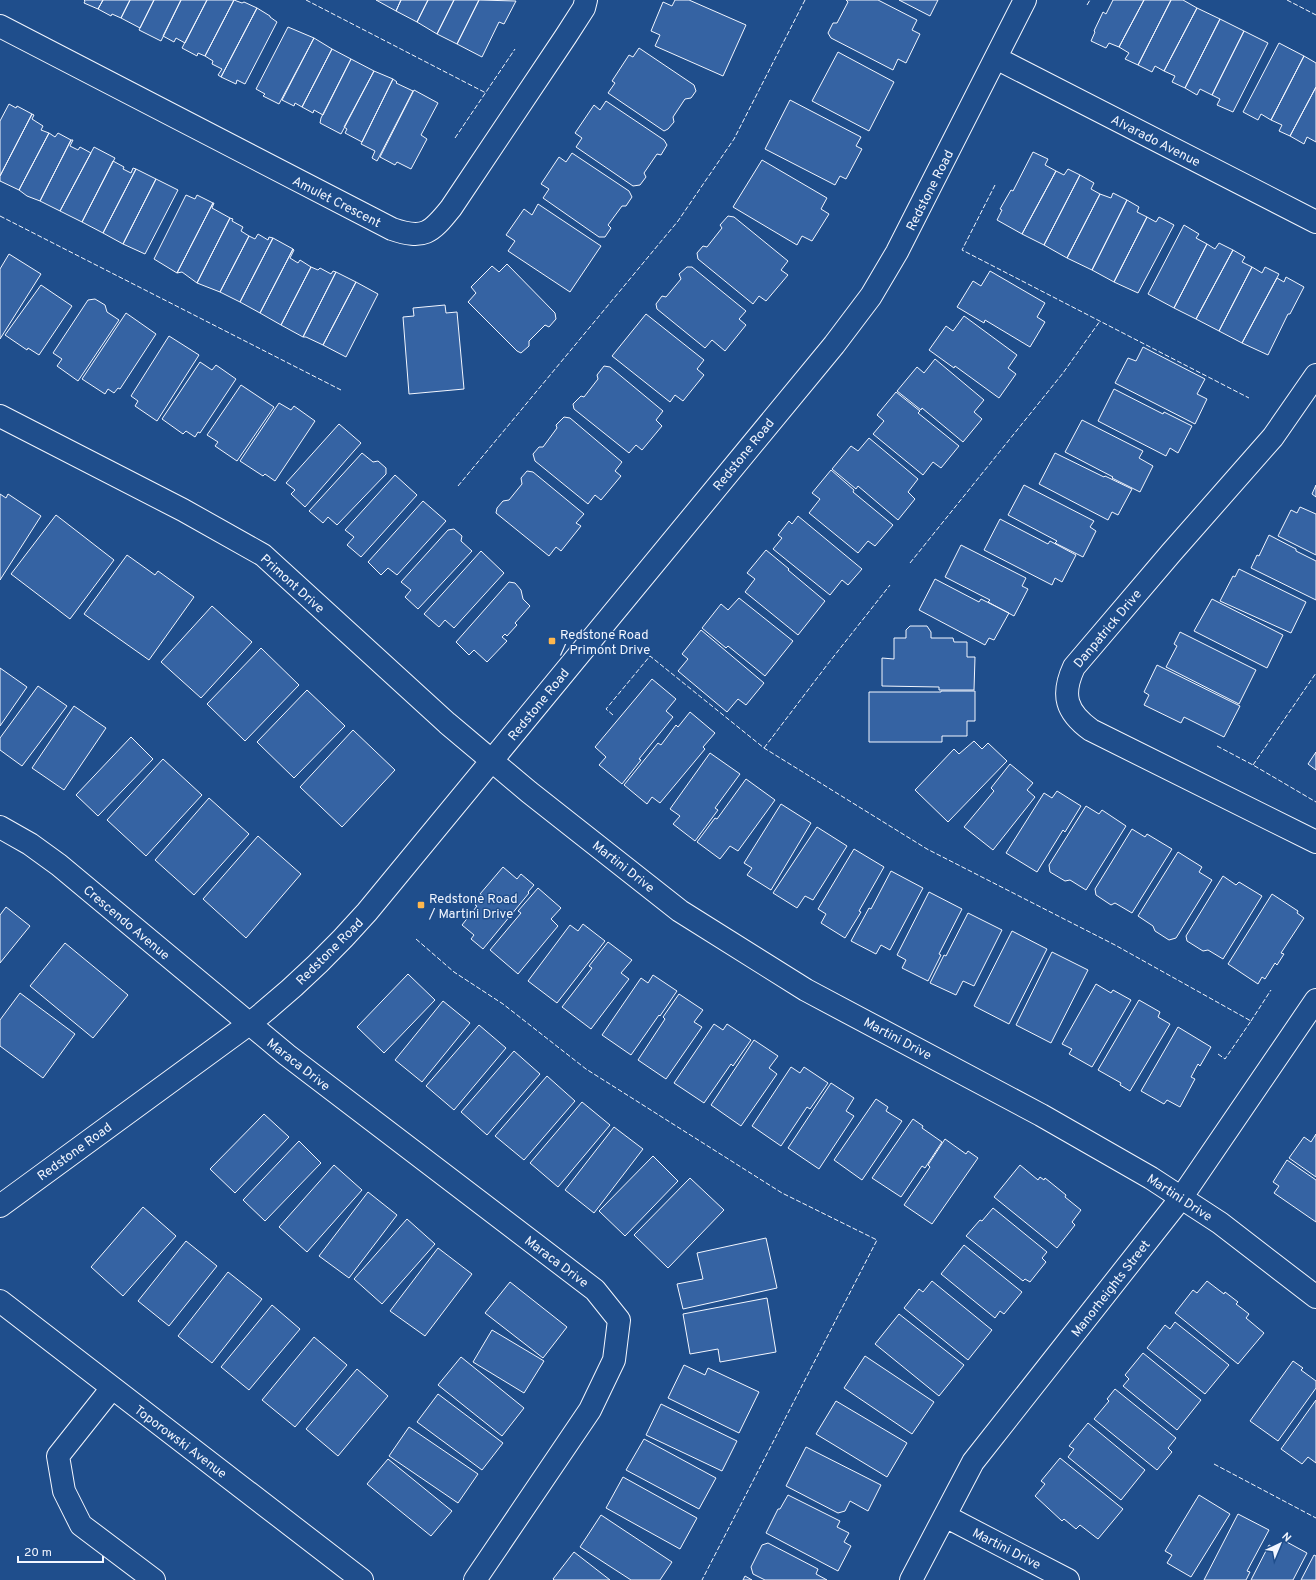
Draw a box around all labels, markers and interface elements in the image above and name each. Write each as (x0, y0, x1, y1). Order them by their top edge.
street label: Alvarado Avenue (1108, 112, 1202, 171)
street label: Redstone Road (904, 148, 958, 234)
street label: Amulet Crescent (289, 174, 383, 232)
street label: Redstone Road (711, 416, 779, 495)
street label: Primont Drive (256, 552, 327, 617)
street label: Danpatrick Drive (1071, 587, 1146, 672)
place label: Redstone Road / Primont Drive (559, 628, 650, 659)
marker: Redstone Road / Primont Drive (547, 636, 557, 646)
street label: Redstone Road (506, 666, 574, 745)
street label: Martini Drive (588, 838, 657, 897)
street label: Crescendo Avenue (79, 883, 172, 964)
place label: Redstone Road / Martini Drive (428, 892, 517, 923)
marker: Redstone Road / Martini Drive (416, 900, 426, 910)
street label: Redstone Road (293, 915, 367, 989)
street label: Martini Drive (860, 1015, 934, 1064)
street label: Maraca Drive (263, 1036, 333, 1095)
street label: Redstone Road (35, 1120, 116, 1185)
street label: Martini Drive (1143, 1172, 1215, 1226)
street label: Maraca Drive (521, 1233, 591, 1292)
street label: Manorheights Street (1069, 1237, 1154, 1341)
street label: Toporowski Avenue (130, 1403, 229, 1483)
north arrow (1260, 1524, 1300, 1564)
street label: Martini Drive (969, 1526, 1043, 1574)
text: N (1279, 1530, 1294, 1545)
scale bar (18, 1538, 103, 1564)
text: 20 m (24, 1545, 52, 1561)

